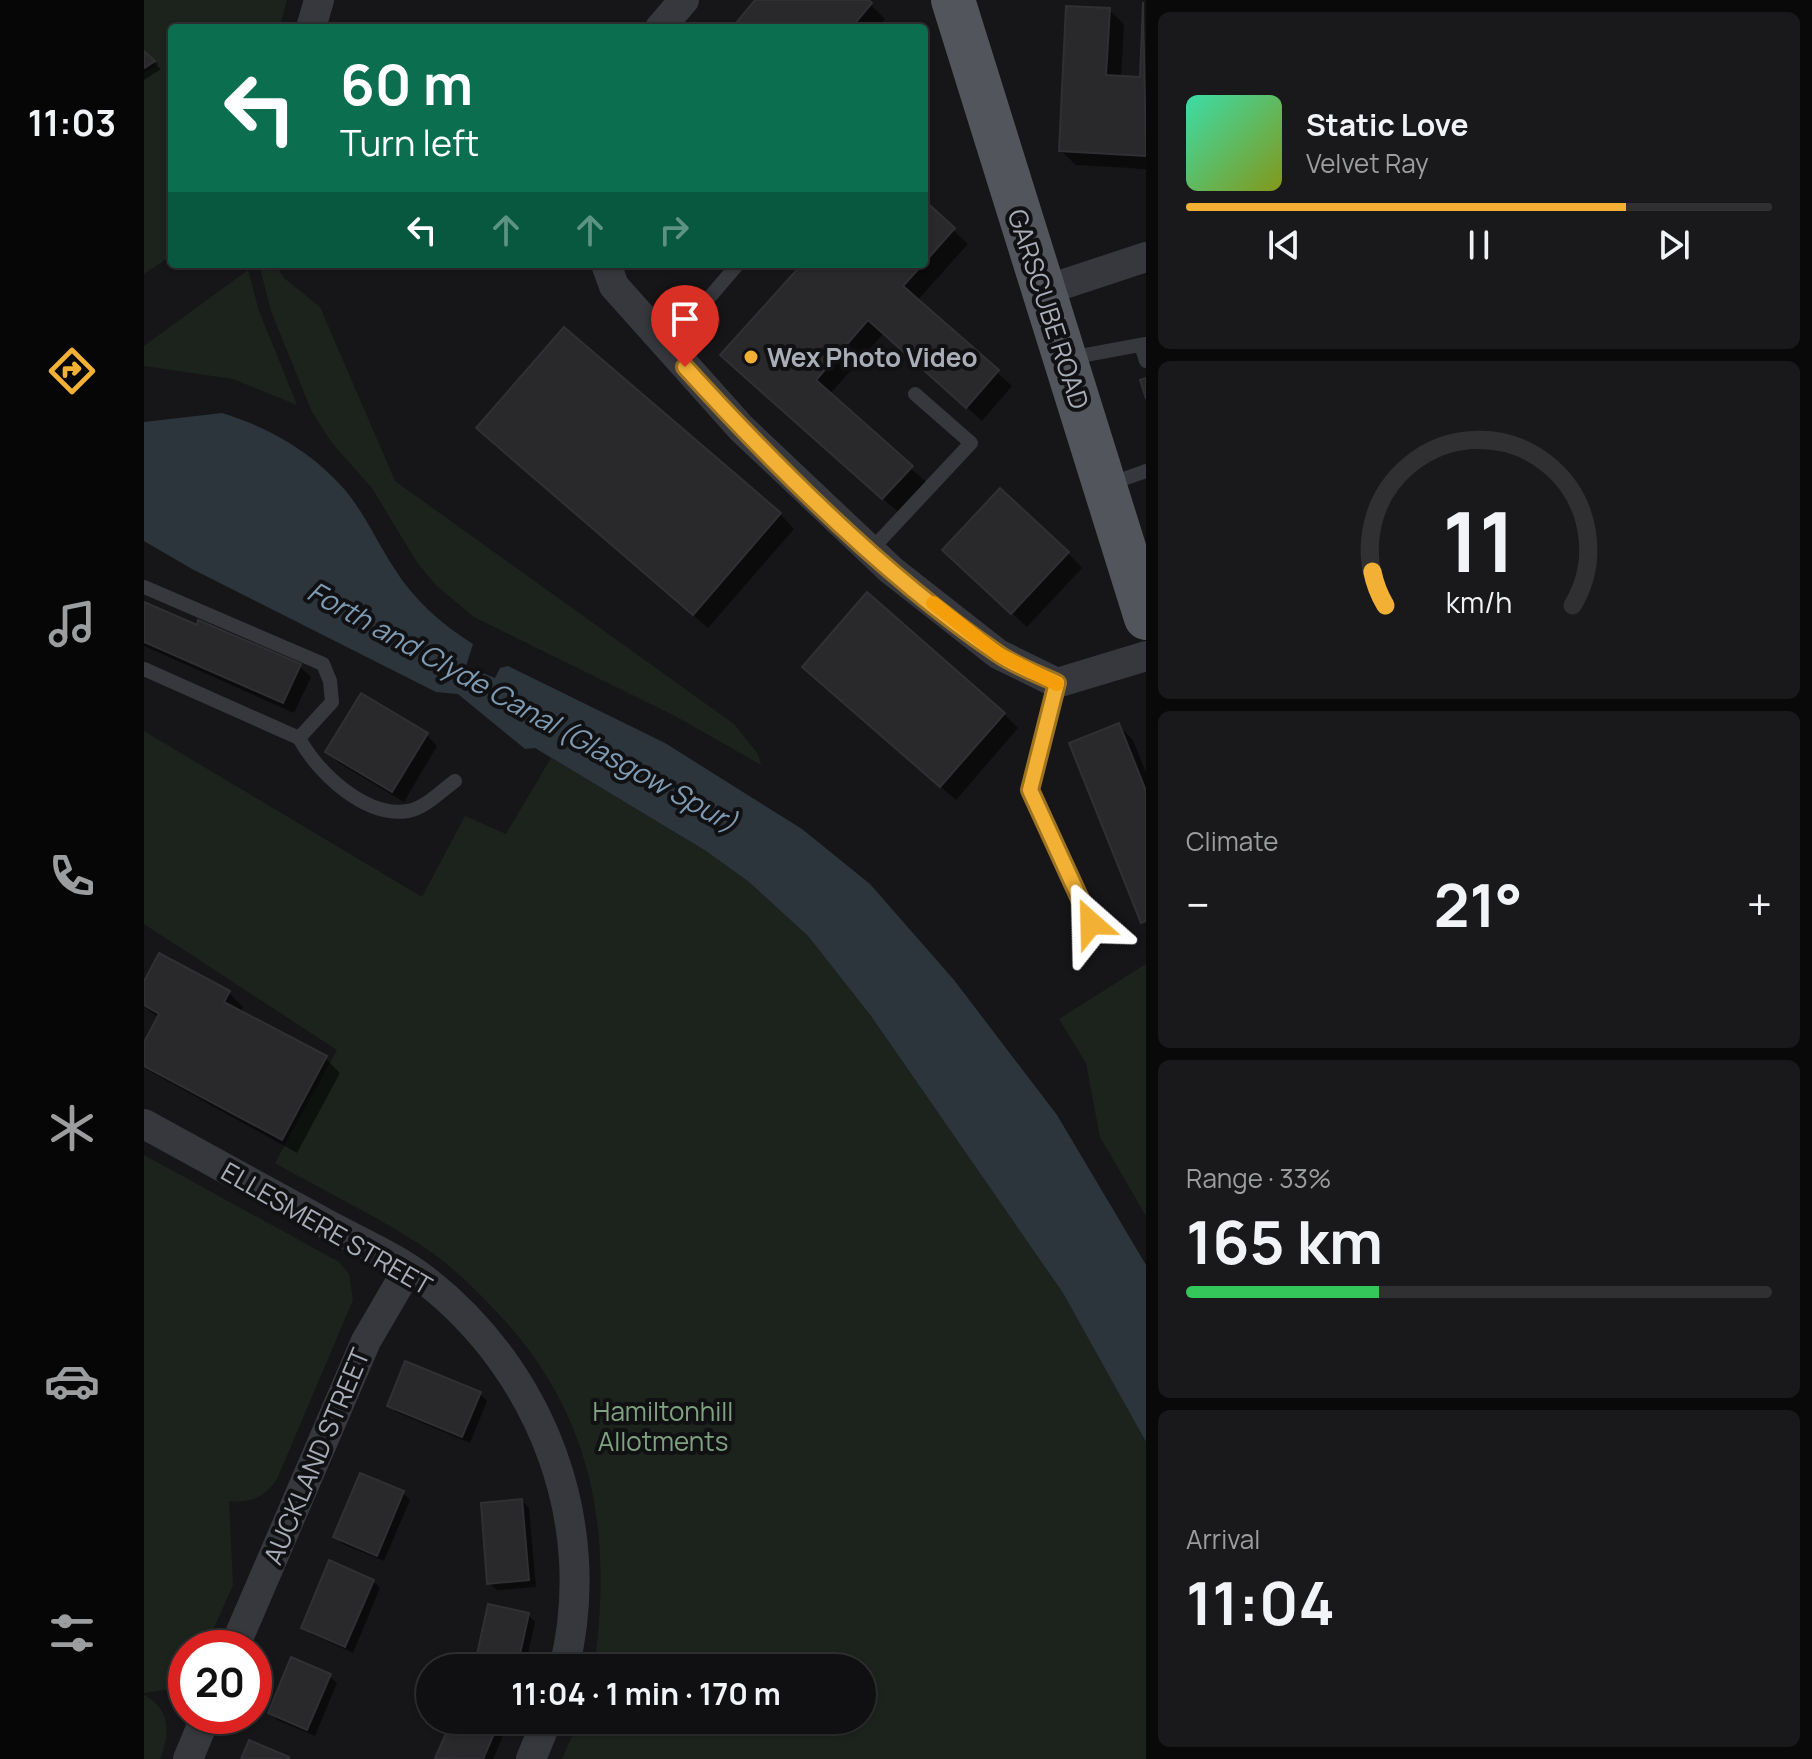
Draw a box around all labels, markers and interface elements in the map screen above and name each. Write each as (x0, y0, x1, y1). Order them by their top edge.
text: 60 m (340, 45, 473, 122)
icon: left (208, 56, 312, 160)
text: 11:03 (28, 98, 116, 147)
text: Static Love (1306, 104, 1469, 145)
text: Turn left (340, 118, 479, 167)
text: Velvet Ray (1306, 145, 1429, 181)
street label: GARSCUBE ROAD (1000, 204, 1098, 414)
icon: left (400, 208, 444, 252)
icon: ahead (484, 208, 528, 252)
icon: ahead (568, 208, 612, 252)
icon: right (652, 208, 696, 252)
icon: previous (1262, 223, 1306, 267)
icon: pause (1457, 223, 1501, 267)
icon: next (1652, 223, 1696, 267)
pin (651, 285, 719, 367)
icon: arrive (663, 297, 707, 341)
place label: Wex Photo Video (767, 339, 977, 375)
icon: directions (44, 343, 100, 399)
marker: Wex Photo Video (742, 348, 760, 366)
text: 11 (1443, 483, 1515, 597)
water label: Forth and Clyde Canal (Glasgow Spur) (301, 572, 745, 840)
text: km/h (1446, 583, 1512, 622)
icon: music (44, 596, 100, 652)
text: Climate (1186, 823, 1278, 859)
icon: phone (44, 848, 100, 904)
text: 21° (1434, 863, 1523, 945)
text: − (1186, 874, 1210, 934)
text: + (1747, 874, 1772, 934)
position arrow (1049, 881, 1133, 965)
icon: climate (44, 1100, 100, 1156)
street label: ELLESMERE STREET (215, 1153, 439, 1303)
text: Range · 33% (1186, 1160, 1331, 1196)
text: 165 km (1186, 1200, 1383, 1282)
street label: AUCKLAND STREET (254, 1342, 378, 1570)
icon: car (44, 1353, 100, 1409)
park label: Hamiltonhill Allotments (593, 1393, 733, 1459)
text: Arrival (1186, 1521, 1260, 1557)
text: 11:04 (1186, 1561, 1335, 1643)
icon: filters (44, 1605, 100, 1661)
speed limit sign: 20 (168, 1630, 272, 1734)
text: 11:04 · 1 min · 170 m (511, 1673, 781, 1714)

